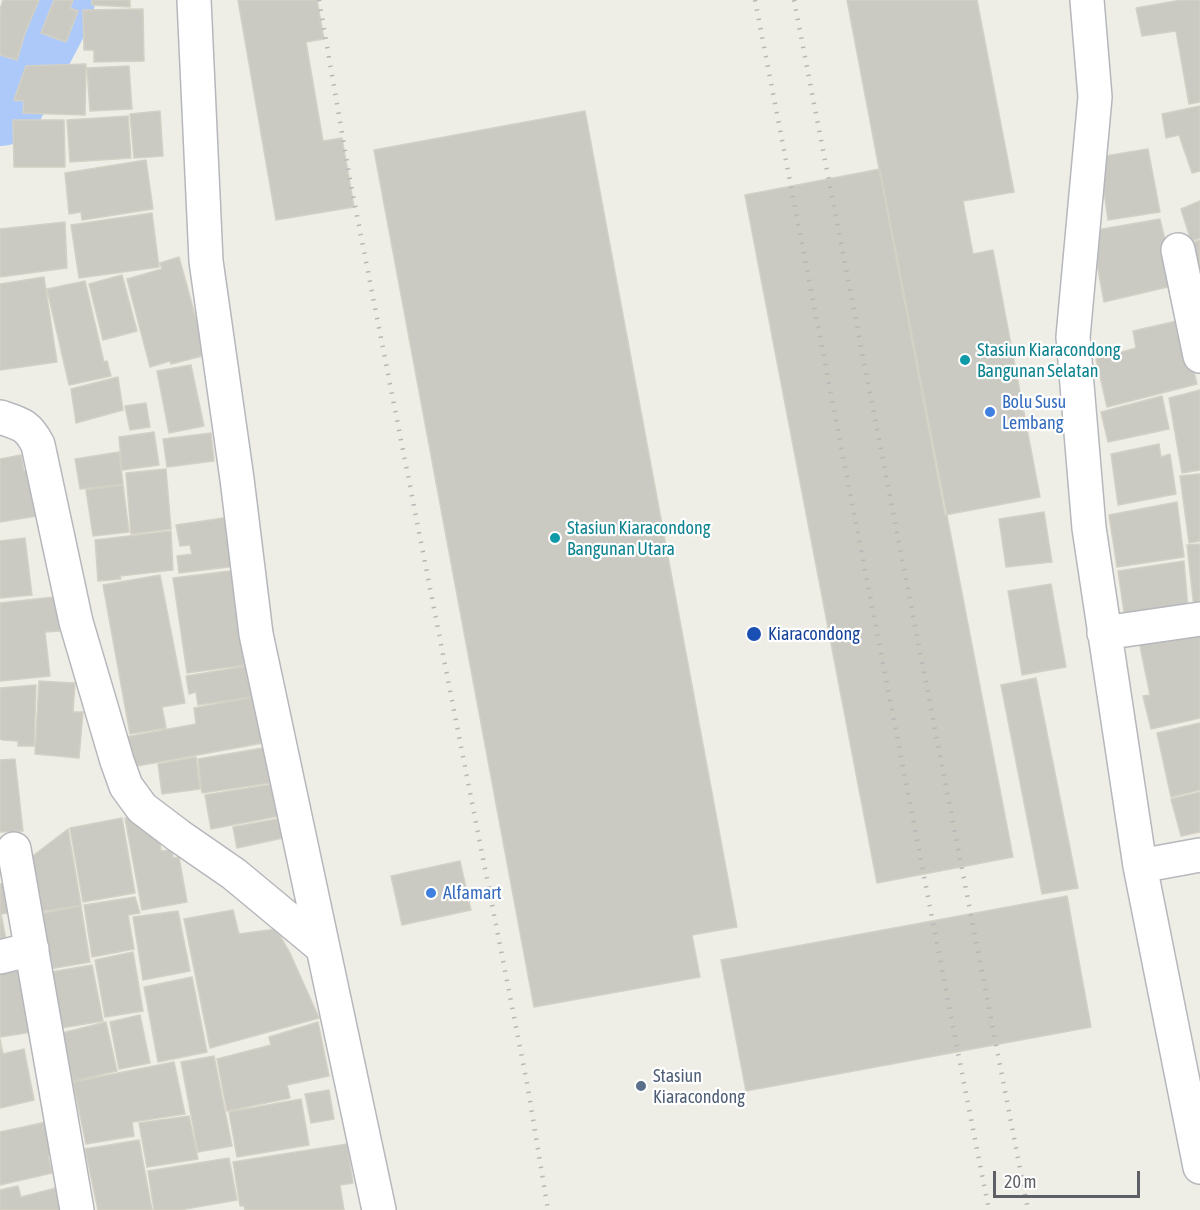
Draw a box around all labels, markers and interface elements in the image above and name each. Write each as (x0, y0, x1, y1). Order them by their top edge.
place label: Stasiun Kiaracondong Bangunan Selatan (977, 339, 1120, 382)
marker: Stasiun Kiaracondong Bangunan Selatan (958, 353, 972, 367)
place label: Bolu Susu Lembang (1002, 391, 1066, 434)
marker: Bolu Susu Lembang (983, 405, 997, 419)
place label: Stasiun Kiaracondong Bangunan Utara (567, 517, 710, 560)
marker: Stasiun Kiaracondong Bangunan Utara (548, 531, 562, 545)
place label: Kiaracondong (768, 623, 860, 645)
marker: Kiaracondong (745, 625, 763, 643)
place label: Alfamart (443, 882, 502, 904)
marker: Alfamart (424, 886, 438, 900)
place label: Stasiun Kiaracondong (653, 1065, 745, 1108)
marker: Stasiun Kiaracondong (634, 1079, 648, 1093)
scale bar (996, 1159, 1143, 1197)
text: 20 m (1004, 1171, 1036, 1192)

